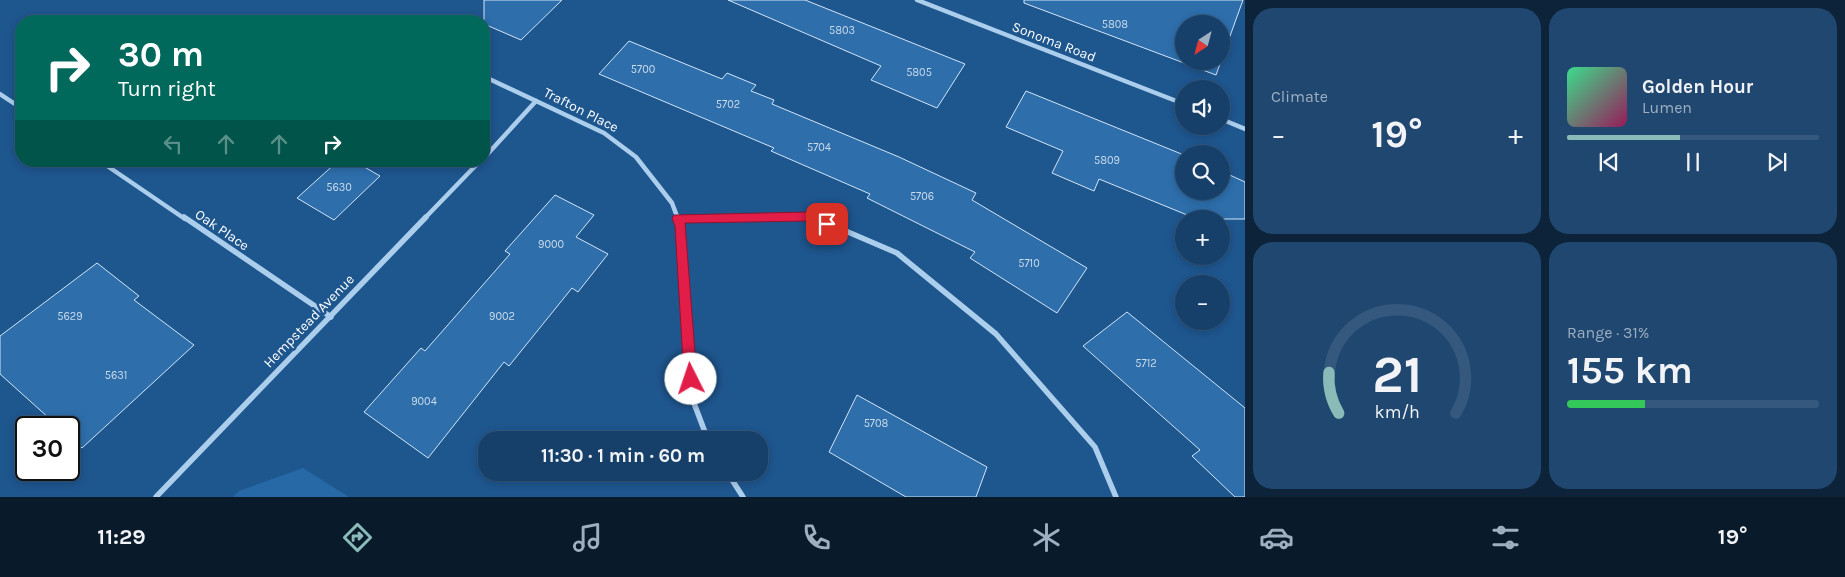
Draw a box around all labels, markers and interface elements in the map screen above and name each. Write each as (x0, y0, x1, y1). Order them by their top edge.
north arrow (1175, 15, 1230, 70)
map controls (1175, 15, 1230, 330)
street label: Sonoma Road (1010, 18, 1098, 66)
house number: 5808 (1102, 18, 1128, 31)
house number: 5803 (829, 24, 855, 37)
text: 30 m (118, 34, 204, 75)
icon: right (35, 35, 100, 100)
house number: 5700 (631, 63, 655, 76)
house number: 5805 (906, 66, 932, 79)
text: Turn right (118, 76, 216, 102)
text: Golden Hour (1642, 76, 1753, 98)
button: sound (1175, 80, 1230, 135)
street label: Trafton Place (541, 84, 621, 136)
text: Climate (1271, 87, 1328, 106)
house number: 5702 (716, 98, 740, 111)
text: Lumen (1642, 98, 1692, 117)
text: 19° (1371, 112, 1423, 157)
text: − (1271, 118, 1286, 151)
text: + (1508, 118, 1523, 151)
icon: left (159, 130, 187, 158)
icon: ahead (212, 130, 240, 158)
icon: ahead (265, 130, 293, 158)
icon: right (318, 130, 346, 158)
house number: 5704 (807, 141, 831, 154)
button: search (1175, 145, 1230, 200)
icon: previous (1595, 148, 1623, 176)
icon: pause (1679, 148, 1707, 176)
icon: next (1763, 148, 1791, 176)
house number: 5809 (1094, 154, 1120, 167)
house number: 5630 (326, 181, 352, 194)
house number: 5706 (910, 190, 934, 203)
pin (806, 203, 848, 245)
street label: Oak Place (192, 206, 252, 254)
icon: arrive (813, 210, 841, 238)
button: + (1175, 210, 1230, 265)
house number: 9000 (538, 238, 564, 251)
house number: 5710 (1018, 257, 1040, 270)
street label: Hempstead Avenue (260, 271, 358, 371)
button: − (1175, 275, 1230, 330)
house number: 5629 (57, 310, 83, 323)
house number: 9002 (489, 310, 515, 323)
text: Range · 31% (1567, 323, 1649, 342)
text: 21 (1372, 344, 1422, 405)
text: 155 km (1567, 348, 1693, 393)
position arrow (664, 352, 716, 404)
house number: 5712 (1135, 357, 1157, 370)
house number: 5631 (105, 369, 127, 382)
house number: 9004 (411, 395, 437, 408)
text: km/h (1374, 402, 1420, 423)
speed limit sign: 30 (15, 416, 80, 481)
house number: 5708 (864, 417, 889, 430)
text: 11:30 · 1 min · 60 m (541, 445, 705, 467)
icon: directions (340, 520, 375, 555)
icon: music (570, 520, 605, 555)
icon: phone (799, 520, 834, 555)
icon: climate (1029, 520, 1064, 555)
icon: car (1259, 520, 1294, 555)
icon: filters (1488, 520, 1523, 555)
text: 11:29 (97, 524, 146, 550)
text: 19° (1718, 524, 1748, 550)

